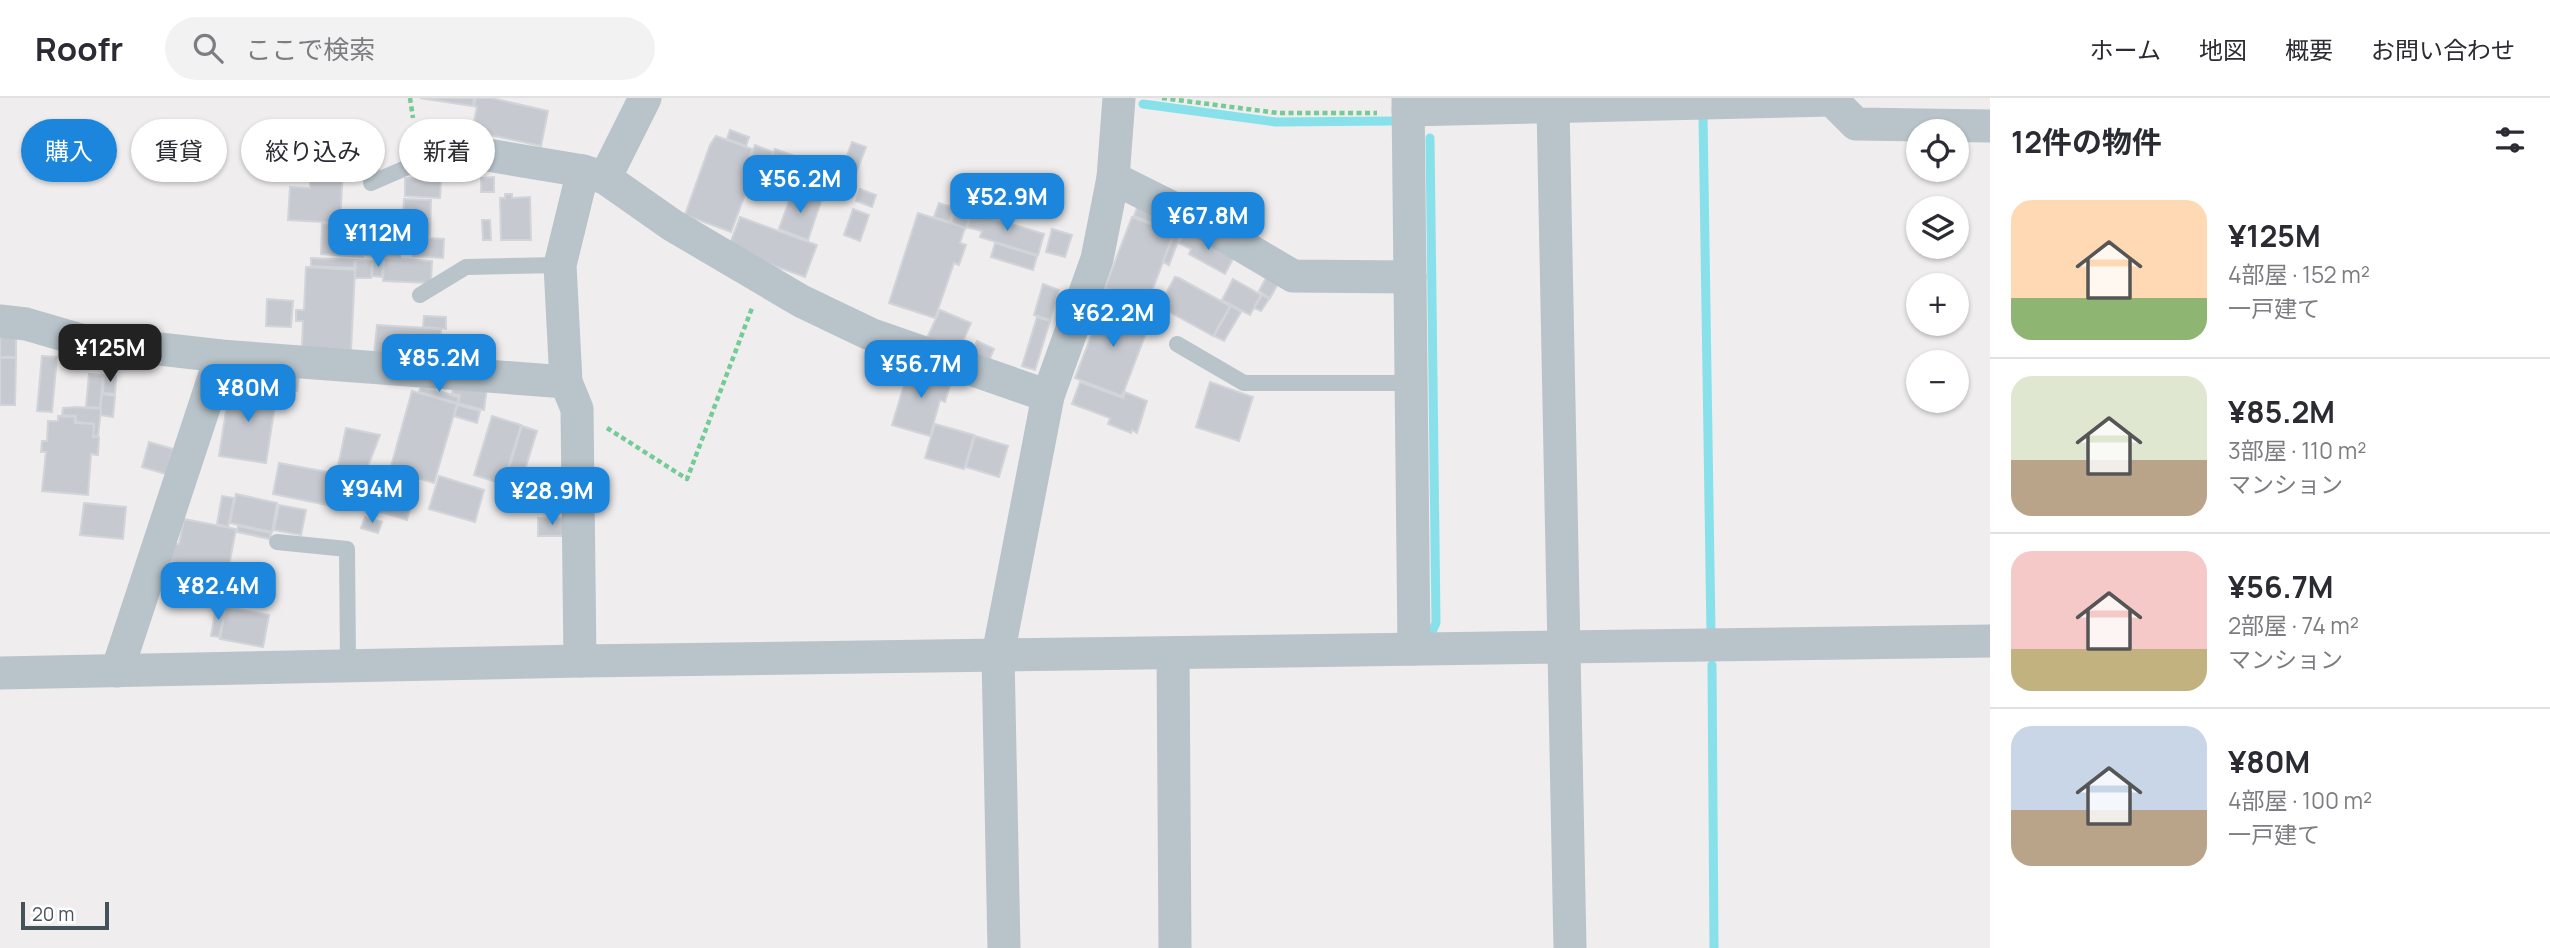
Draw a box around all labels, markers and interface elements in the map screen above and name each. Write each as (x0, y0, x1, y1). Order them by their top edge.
search box (165, 17, 655, 80)
text: Roofr (35, 26, 123, 71)
icon: search (189, 29, 227, 67)
text: ここで検索 (245, 31, 375, 67)
text: ホーム (2090, 33, 2161, 66)
text: 地図 (2199, 33, 2247, 66)
text: 概要 (2285, 33, 2333, 66)
text: お問い合わせ (2371, 33, 2515, 66)
chip: 購入 (21, 119, 117, 182)
chip: 賃貸 (131, 119, 227, 182)
chip: 絞り込み (241, 119, 385, 182)
chip: 新着 (399, 119, 495, 182)
map controls (1906, 119, 1969, 413)
button: locate (1906, 119, 1969, 182)
text: 12件の物件 (2011, 121, 2162, 162)
icon: filters (2491, 121, 2529, 159)
pin: ¥56.2M (743, 156, 857, 215)
text: ¥56.2M (759, 162, 841, 194)
pin: ¥52.9M (950, 174, 1064, 233)
text: ¥52.9M (966, 180, 1048, 212)
pin: ¥67.8M (1151, 192, 1265, 252)
button: layers (1906, 196, 1969, 259)
text: ¥67.8M (1168, 199, 1248, 231)
pin: ¥112M (329, 209, 427, 269)
text: ¥125M (2228, 215, 2321, 256)
text: ¥112M (344, 216, 412, 248)
icon: home (2067, 228, 2151, 312)
text: 4部屋 · 152 m² (2228, 258, 2370, 290)
button: + (1906, 273, 1969, 336)
pin: ¥62.2M (1056, 289, 1170, 349)
text: 一戸建て (2228, 292, 2320, 324)
text: ¥62.2M (1072, 296, 1154, 328)
pin: ¥125M (61, 324, 159, 384)
text: ¥125M (75, 331, 145, 363)
pin: ¥85.2M (382, 334, 496, 394)
text: ¥85.2M (398, 341, 480, 373)
pin: ¥56.7M (864, 341, 978, 400)
text: ¥56.7M (881, 347, 961, 379)
button: − (1906, 350, 1969, 413)
pin: ¥80M (207, 364, 289, 424)
text: ¥80M (217, 371, 279, 403)
text: ¥85.2M (2228, 391, 2335, 432)
icon: home (2067, 404, 2151, 488)
text: 3部屋 · 110 m² (2228, 434, 2366, 466)
pin: ¥94M (331, 466, 413, 525)
pin: ¥28.9M (495, 468, 609, 527)
text: マンション (2228, 468, 2343, 500)
text: ¥94M (341, 472, 403, 504)
text: ¥28.9M (511, 474, 593, 506)
pin: ¥82.4M (161, 562, 275, 622)
text: ¥56.7M (2228, 566, 2333, 607)
text: ¥82.4M (177, 569, 259, 601)
icon: home (2067, 579, 2151, 663)
text: 2部屋 · 74 m² (2228, 609, 2359, 641)
text: マンション (2228, 643, 2343, 675)
text: ¥80M (2228, 741, 2310, 782)
icon: home (2067, 754, 2151, 838)
text: 4部屋 · 100 m² (2228, 784, 2372, 816)
text: 一戸建て (2228, 818, 2320, 850)
scale bar (21, 899, 108, 931)
text: 20 m (32, 901, 74, 927)

